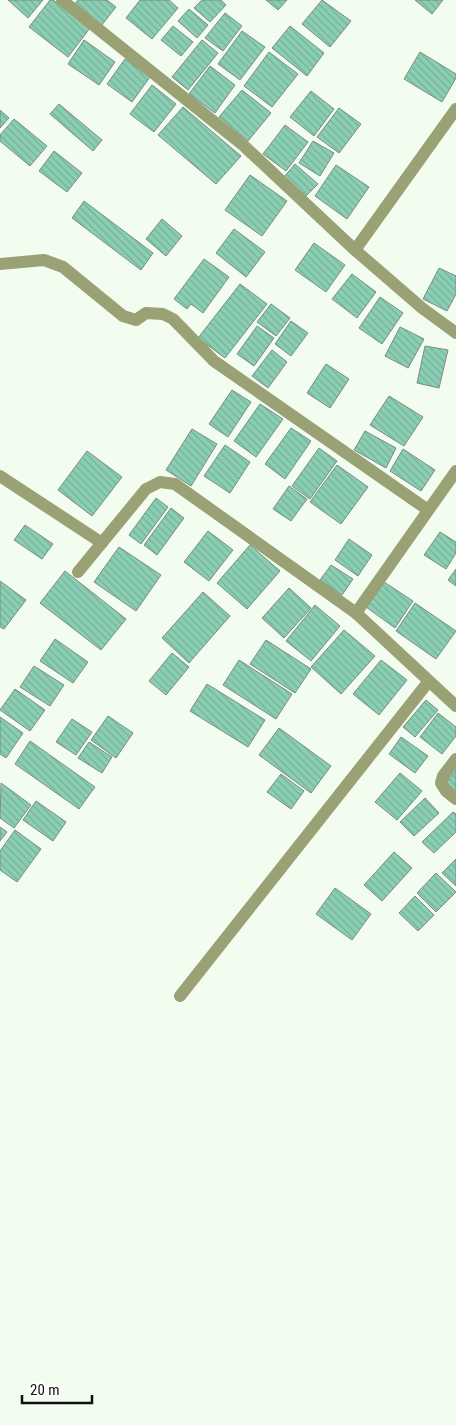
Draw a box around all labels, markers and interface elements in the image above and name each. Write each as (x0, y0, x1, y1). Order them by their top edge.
scale bar (22, 1372, 92, 1404)
text: 20 m (30, 1381, 60, 1399)

